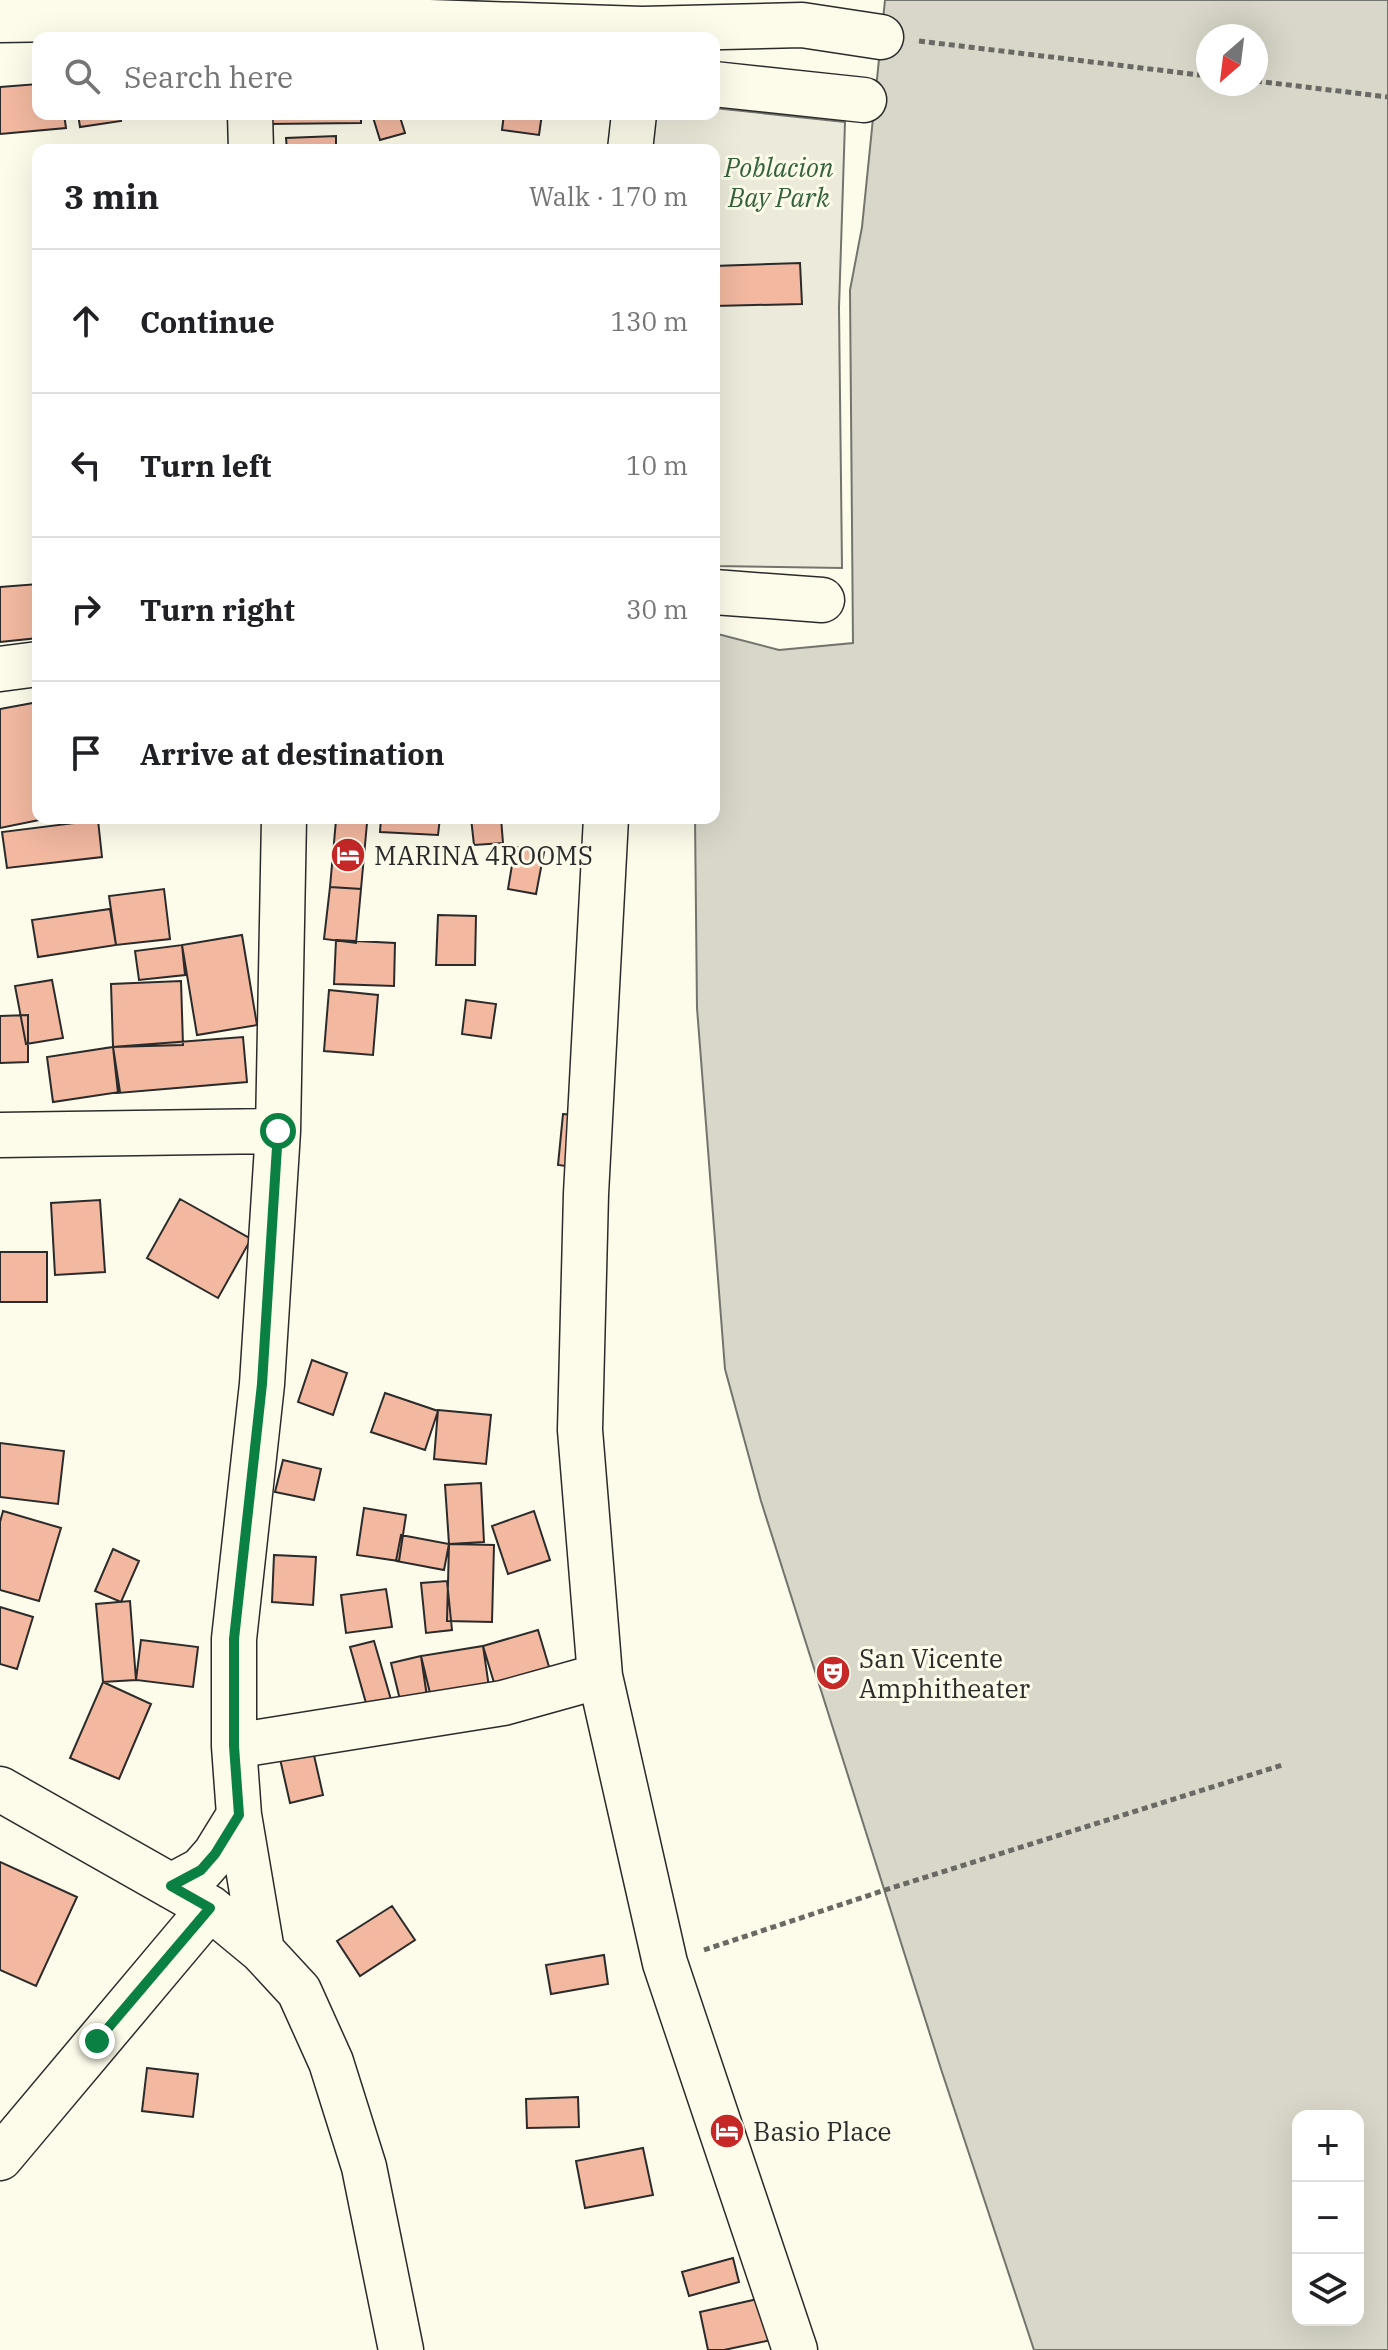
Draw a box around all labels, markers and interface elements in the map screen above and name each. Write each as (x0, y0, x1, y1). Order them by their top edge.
north arrow (1196, 24, 1268, 96)
search box (32, 32, 720, 120)
icon: search (60, 54, 104, 98)
text: Search here (124, 57, 293, 96)
park label: Poblacion Bay Park (723, 150, 834, 214)
text: 3 min (64, 174, 159, 218)
text: Walk · 170 m (529, 179, 688, 213)
icon: ahead (64, 299, 108, 343)
text: Continue (140, 302, 275, 341)
text: 130 m (610, 304, 688, 338)
icon: left (64, 443, 108, 487)
text: Turn left (140, 446, 272, 485)
text: 10 m (626, 448, 688, 482)
icon: right (64, 587, 108, 631)
text: Turn right (140, 590, 295, 629)
text: 30 m (626, 592, 688, 626)
icon: arrive (64, 731, 108, 775)
text: Arrive at destination (140, 734, 445, 773)
hotel icon: MARINA 4ROOMS (329, 836, 367, 874)
place label: MARINA 4ROOMS (374, 838, 593, 872)
route start (260, 1113, 296, 1149)
place label: San Vicente Amphitheater (859, 1641, 1031, 1705)
theatre icon: San Vicente Amphitheater (814, 1654, 852, 1692)
route end (79, 2023, 115, 2059)
map controls (1292, 2110, 1364, 2326)
button: + (1292, 2110, 1364, 2182)
hotel icon: Basio Place (708, 2112, 746, 2150)
place label: Basio Place (753, 2114, 892, 2148)
button: − (1292, 2182, 1364, 2254)
button: layers (1292, 2254, 1364, 2326)

